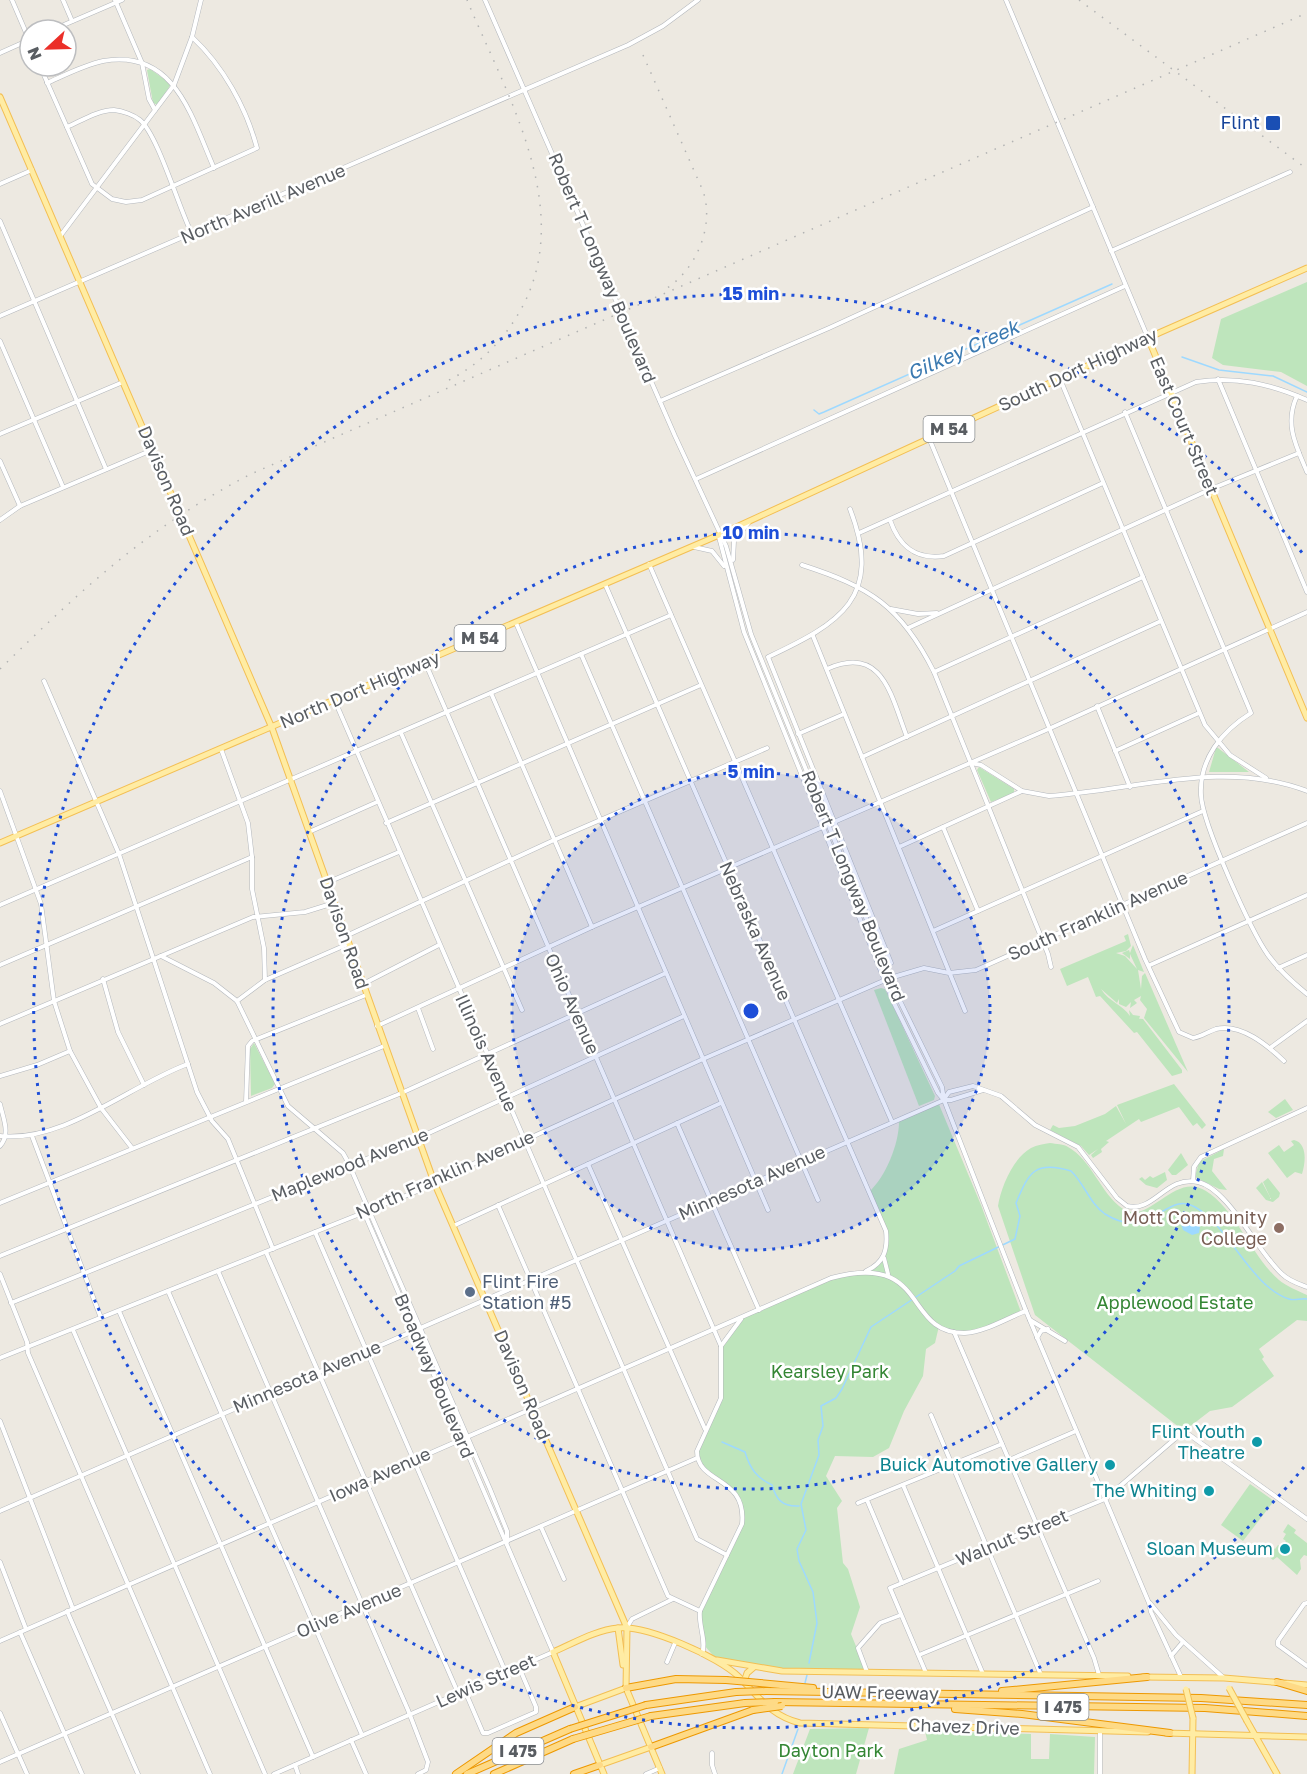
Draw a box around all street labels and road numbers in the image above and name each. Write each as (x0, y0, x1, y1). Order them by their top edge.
street label: Robert T Longway Boulevard (544, 149, 661, 386)
street label: North Averill Avenue (177, 158, 348, 248)
street label: South Dort Highway (995, 323, 1161, 416)
street label: East Court Street (1146, 353, 1224, 498)
road number: M 54 (924, 416, 974, 442)
street label: Davison Road (134, 422, 200, 539)
road number: M 54 (454, 625, 506, 651)
street label: North Dort Highway (276, 645, 443, 733)
street label: Robert T Longway Boulevard (797, 767, 911, 1005)
street label: Nebraska Avenue (715, 858, 796, 1004)
street label: South Franklin Avenue (1004, 865, 1191, 965)
street label: Davison Road (315, 874, 374, 992)
street label: Ohio Avenue (541, 950, 605, 1057)
street label: Illinois Avenue (451, 990, 523, 1115)
street label: Maplewood Avenue (268, 1122, 431, 1206)
street label: North Franklin Avenue (352, 1125, 537, 1223)
street label: Minnesota Avenue (675, 1140, 829, 1224)
street label: Broadway Boulevard (390, 1290, 480, 1461)
street label: Davison Road (490, 1326, 556, 1443)
street label: Minnesota Avenue (229, 1335, 384, 1417)
street label: Iowa Avenue (325, 1442, 434, 1506)
street label: Walnut Street (952, 1504, 1071, 1571)
street label: Olive Avenue (293, 1578, 405, 1642)
street label: Lewis Street (432, 1648, 539, 1712)
street label: UAW Freeway (821, 1680, 939, 1704)
road number: I 475 (1038, 1694, 1088, 1720)
street label: Chavez Drive (908, 1713, 1020, 1739)
road number: I 475 (492, 1738, 544, 1764)

